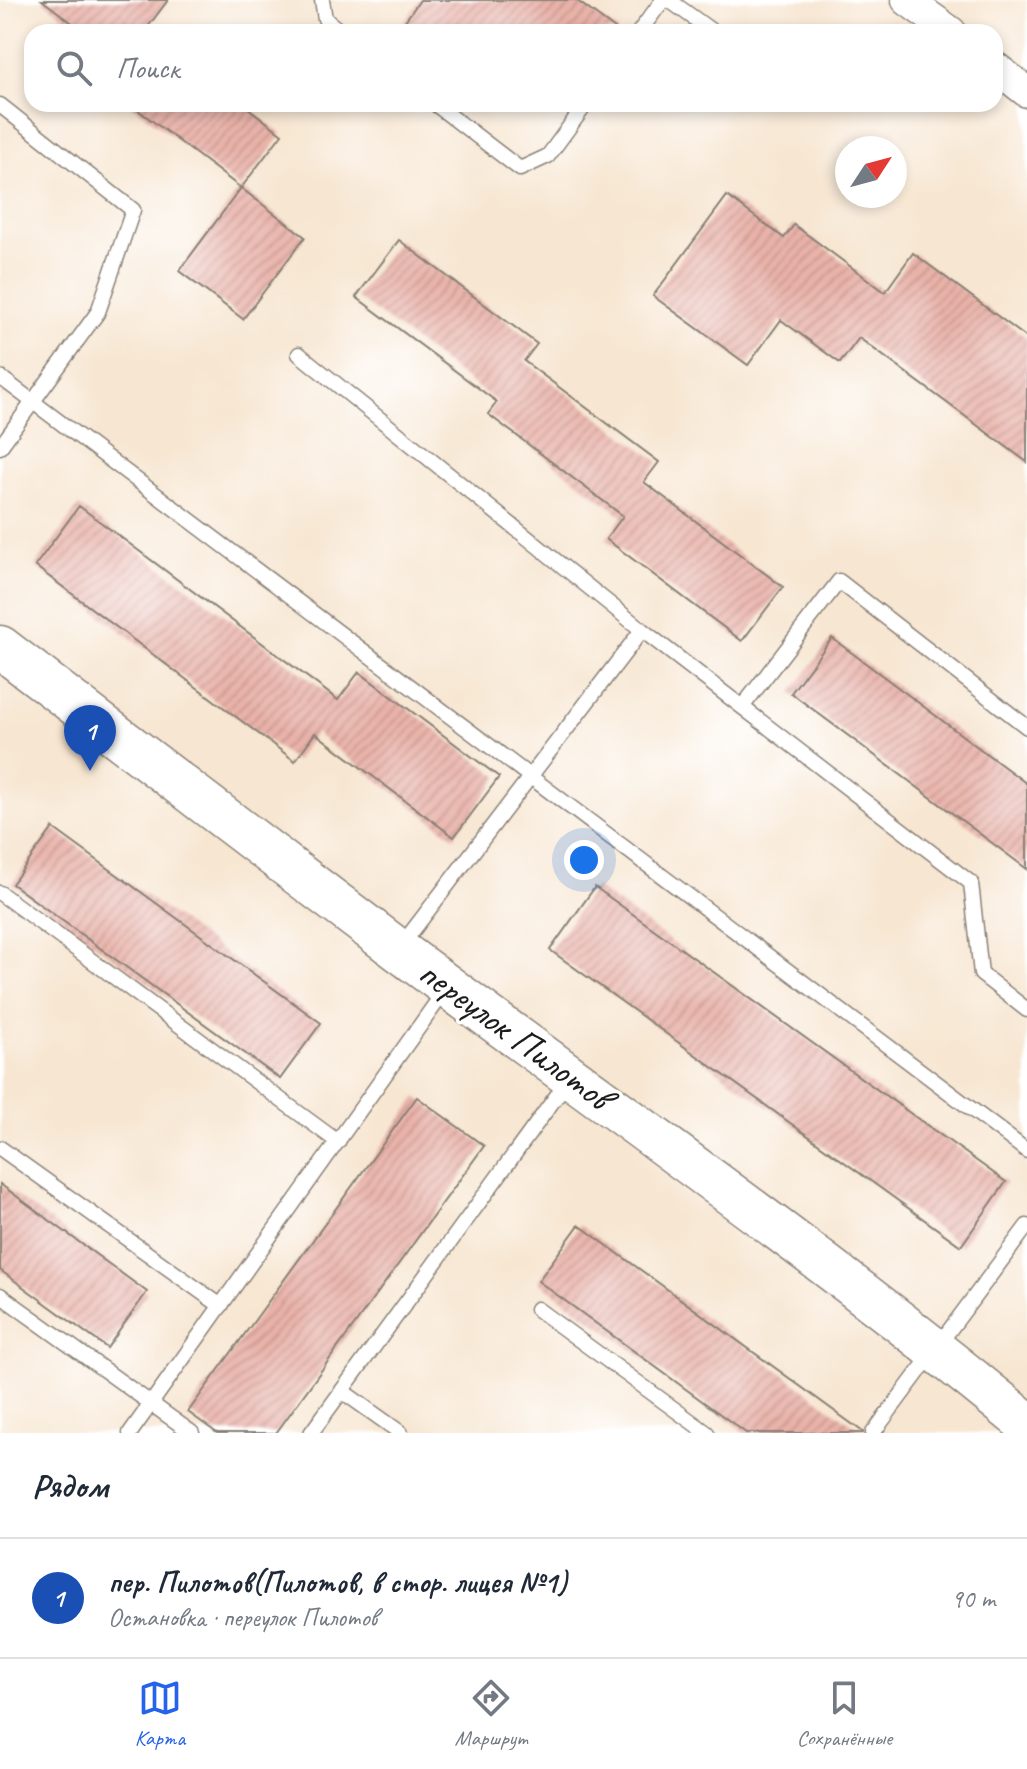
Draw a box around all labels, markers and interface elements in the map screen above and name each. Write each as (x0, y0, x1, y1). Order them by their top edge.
search box (24, 24, 1003, 112)
icon: search (52, 46, 96, 90)
text: Поиск (116, 49, 179, 87)
north arrow (835, 136, 907, 208)
pin: 1 (64, 705, 116, 771)
your location (564, 840, 604, 880)
street label: переулок Пилотов (409, 949, 627, 1125)
text: Рядом (32, 1464, 108, 1507)
text: пер. Пилотов(Пилотов, в стор. лицея №1) (108, 1563, 567, 1601)
text: 1 (52, 1582, 64, 1615)
text: 90 m (951, 1582, 995, 1615)
text: Остановка · переулок Пилотов (108, 1601, 377, 1634)
tab: Карта (135, 1676, 185, 1752)
tab: Маршрут (455, 1676, 527, 1752)
tab: Сохранённые (797, 1676, 892, 1752)

